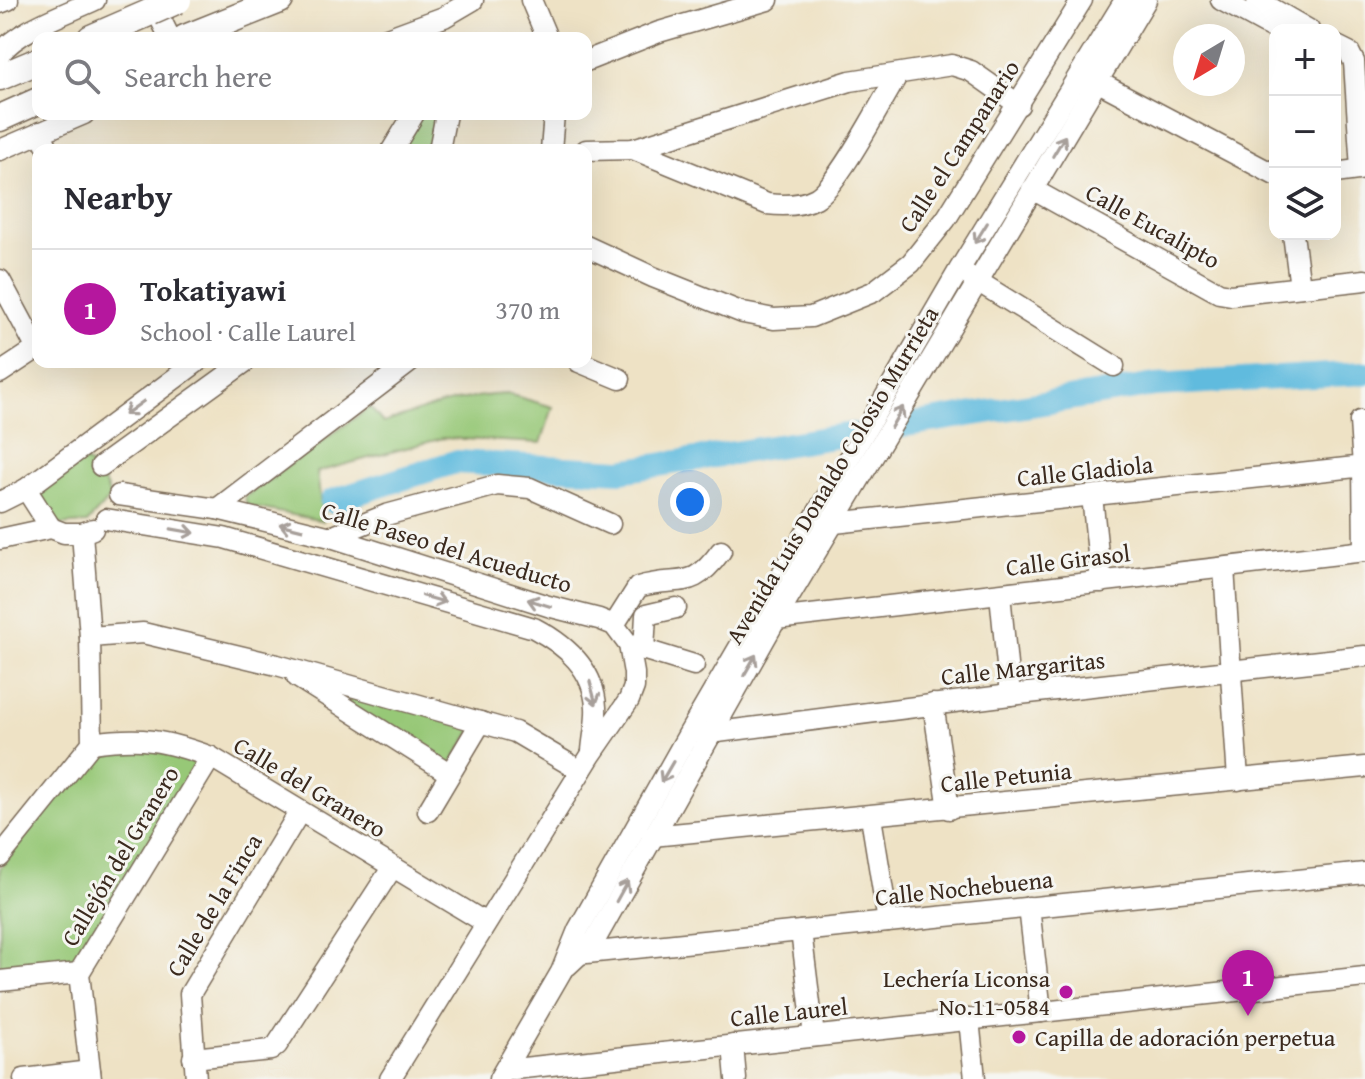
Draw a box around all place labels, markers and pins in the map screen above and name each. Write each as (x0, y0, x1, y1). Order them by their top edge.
pin: 1 (1222, 950, 1274, 1016)
place label: Lechería Liconsa No.11-0584 (883, 961, 1051, 1024)
marker: Lechería Liconsa No.11-0584 (1057, 983, 1075, 1001)
place label: Capilla de adoración perpetua (1035, 1020, 1336, 1055)
marker: Capilla de adoración perpetua (1010, 1028, 1028, 1046)

